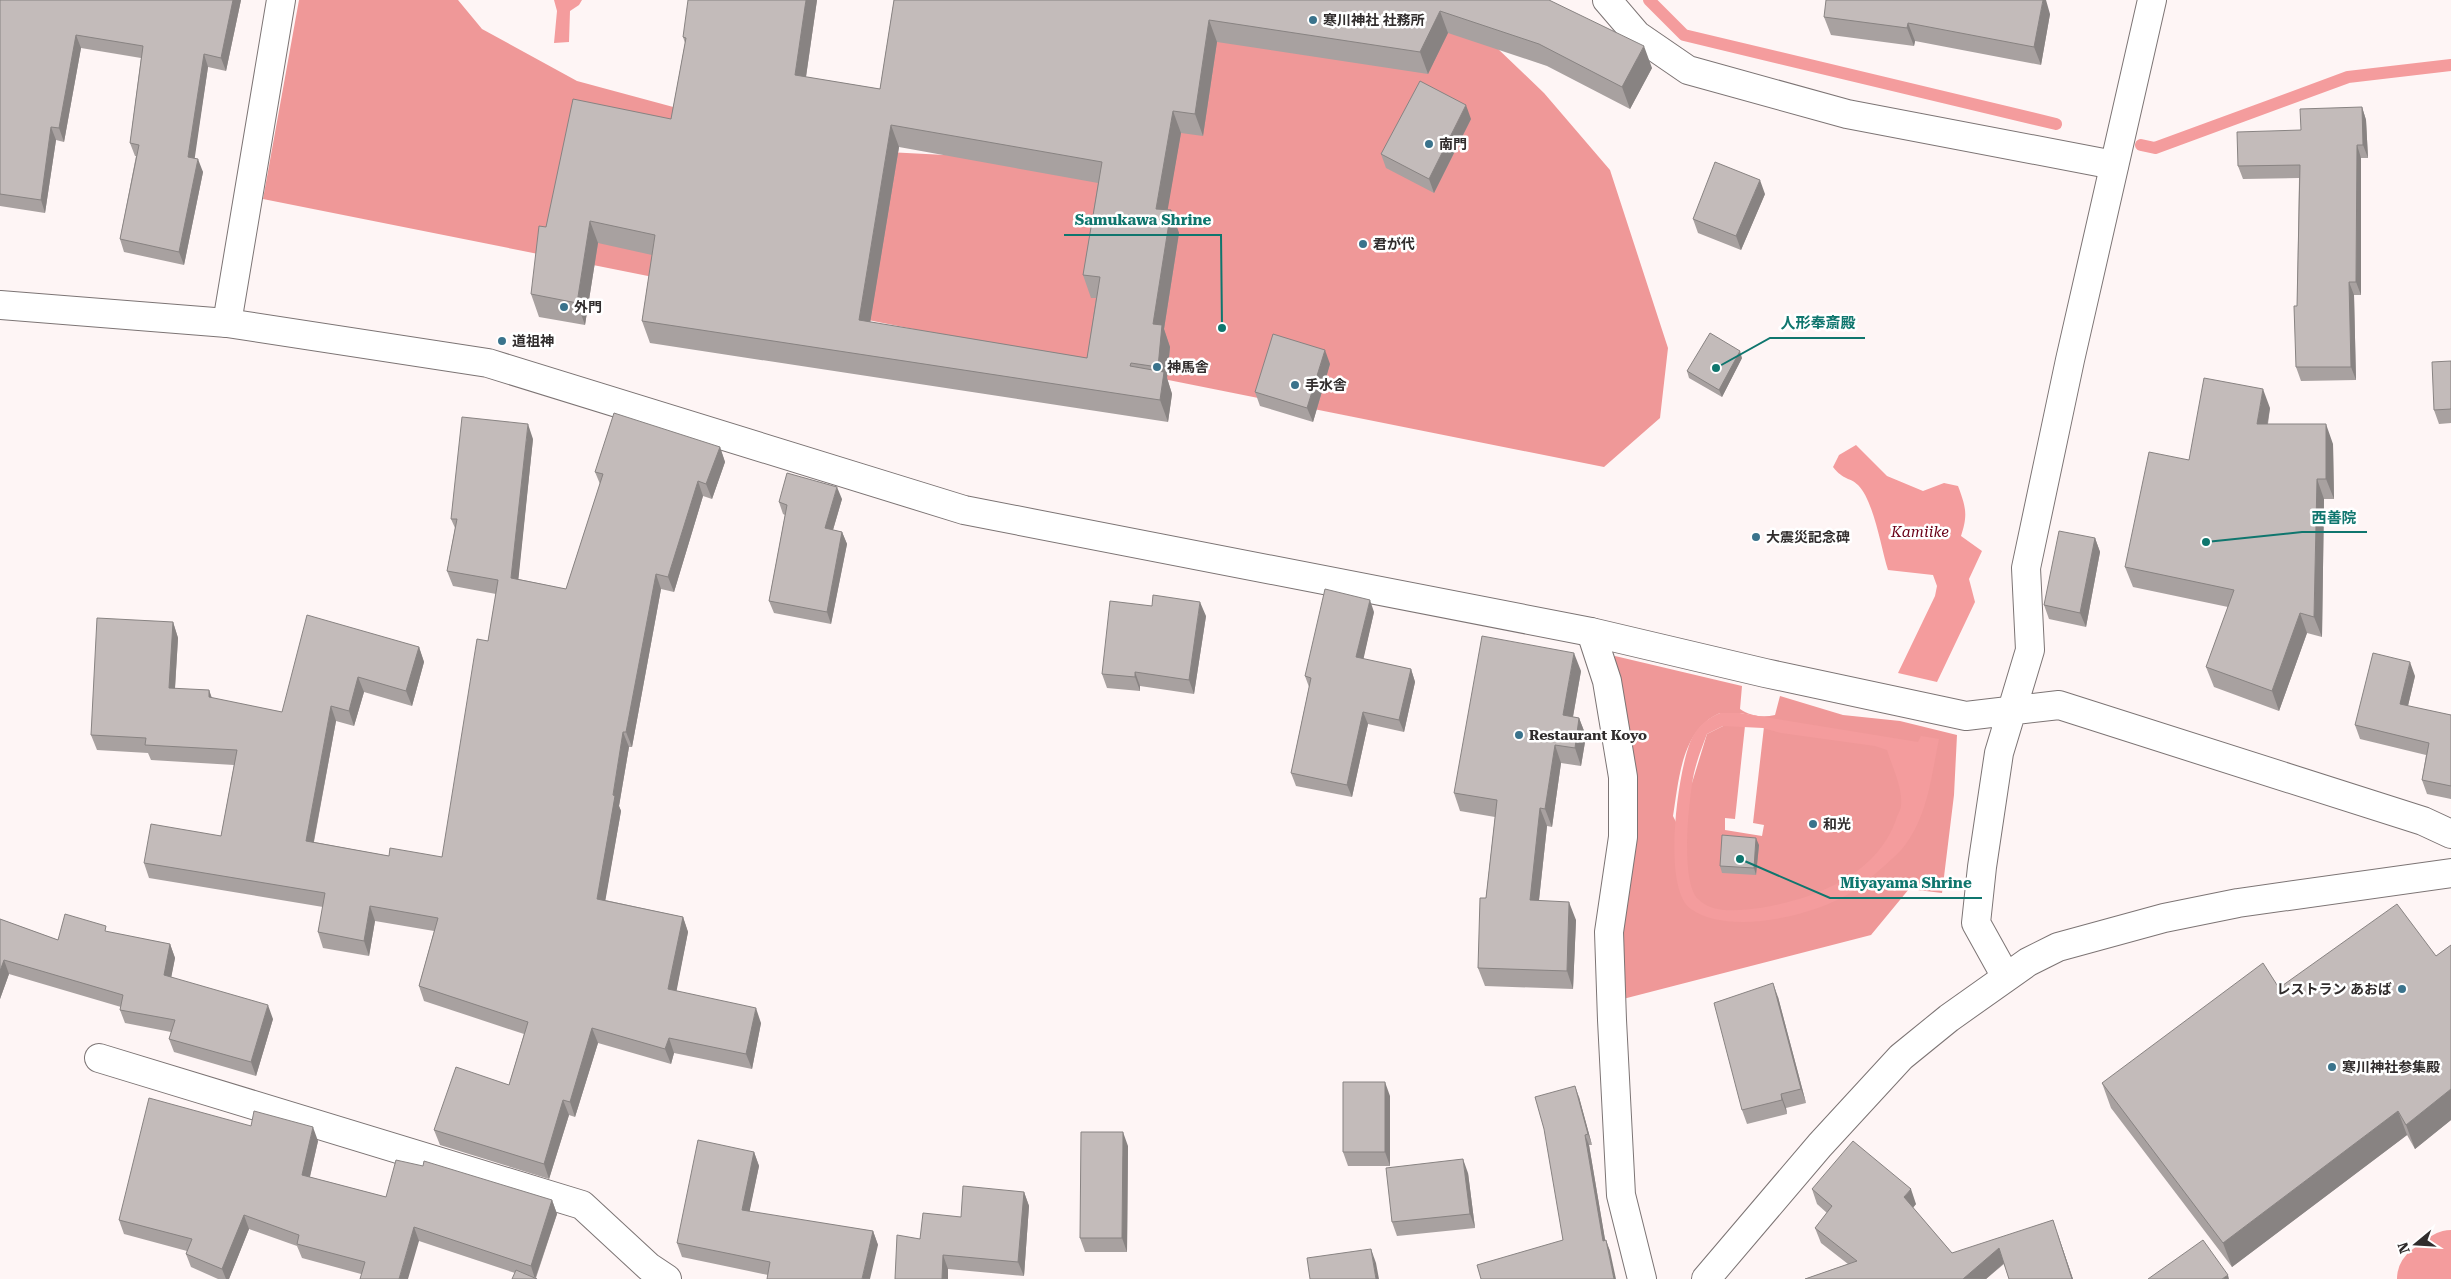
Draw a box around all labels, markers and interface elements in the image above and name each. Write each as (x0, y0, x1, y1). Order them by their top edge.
place label: 寒川神社 社務所 (1323, 12, 1425, 28)
marker: 寒川神社 社務所 (1307, 14, 1319, 26)
place label: 南門 (1439, 136, 1467, 152)
marker: 南門 (1423, 138, 1435, 150)
callout: Samukawa Shrine (1064, 205, 1221, 235)
text: Samukawa Shrine (1075, 211, 1212, 229)
place label: 君が代 (1373, 236, 1415, 252)
marker: 君が代 (1357, 238, 1369, 250)
place label: 外門 (574, 299, 602, 315)
marker: 外門 (558, 301, 570, 313)
callout: 人形奉斎殿 (1770, 308, 1865, 338)
text: 人形奉斎殿 (1780, 314, 1856, 332)
place label: 道祖神 (512, 333, 554, 349)
marker: 道祖神 (496, 335, 508, 347)
place label: 神馬舎 (1167, 359, 1209, 375)
marker: 神馬舎 (1151, 361, 1163, 373)
place label: 手水舎 (1305, 377, 1347, 393)
marker: 手水舎 (1289, 379, 1301, 391)
callout: 西善院 (2302, 502, 2367, 532)
text: 西善院 (2311, 509, 2357, 527)
water label: Kamiike (1890, 523, 1949, 541)
place label: 大震災記念碑 (1766, 529, 1850, 545)
marker: 大震災記念碑 (1750, 531, 1762, 543)
place label: Restaurant Koyo (1529, 727, 1647, 743)
marker: Restaurant Koyo (1513, 729, 1525, 741)
place label: 和光 (1823, 816, 1851, 832)
marker: 和光 (1807, 818, 1819, 830)
callout: Miyayama Shrine (1830, 868, 1982, 898)
text: Miyayama Shrine (1840, 874, 1972, 892)
place label: レストラン あおば (2276, 981, 2392, 997)
marker: レストラン あおば (2396, 983, 2408, 995)
place label: 寒川神社参集殿 (2342, 1059, 2440, 1075)
marker: 寒川神社参集殿 (2326, 1061, 2338, 1073)
north arrow (2391, 1219, 2441, 1269)
text: N (2394, 1240, 2413, 1256)

